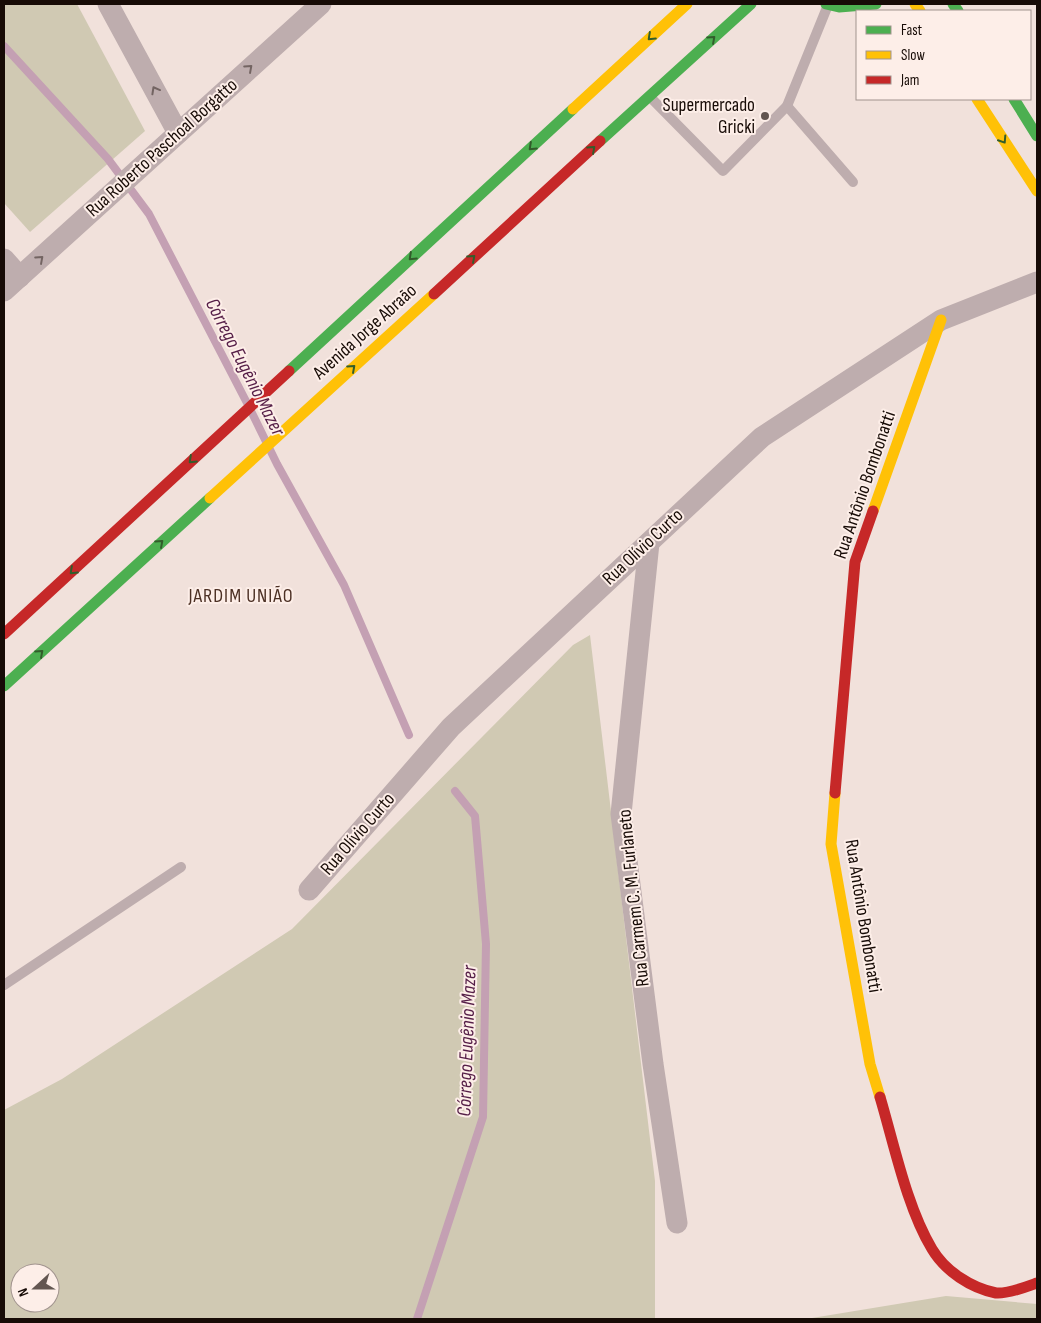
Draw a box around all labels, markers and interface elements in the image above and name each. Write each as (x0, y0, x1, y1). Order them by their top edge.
legend (856, 10, 1031, 100)
text: Fast (901, 21, 923, 40)
one-way arrow (648, 31, 657, 40)
one-way arrow (706, 36, 715, 45)
text: Slow (901, 46, 925, 65)
one-way arrow (244, 65, 253, 74)
text: Jam (900, 71, 919, 90)
street label: Rua Roberto Paschoal Borgatto (82, 74, 242, 222)
one-way arrow (151, 87, 161, 96)
place label: Supermercado Gricki (663, 94, 755, 139)
marker: Supermercado Gricki (759, 110, 771, 122)
one-way arrow (997, 134, 1007, 143)
one-way arrow (528, 141, 537, 150)
one-way arrow (586, 146, 595, 155)
one-way arrow (409, 251, 418, 260)
one-way arrow (466, 255, 475, 264)
one-way arrow (34, 256, 43, 265)
street label: Avenida Jorge Abraão (308, 279, 422, 385)
water label: Córrego Eugênio Mazer (200, 294, 291, 441)
one-way arrow (346, 365, 355, 374)
street label: Rua Antônio Bombonatti (829, 408, 901, 562)
one-way arrow (189, 454, 198, 463)
street label: Rua Olívio Curto (598, 504, 688, 590)
one-way arrow (154, 540, 163, 549)
one-way arrow (69, 565, 78, 574)
district label: JARDIM UNIÃO (187, 584, 294, 608)
one-way arrow (34, 650, 43, 659)
street label: Rua Olívio Curto (316, 788, 400, 880)
street label: Rua Carmem C. M. Furlaneto (613, 808, 655, 988)
street label: Rua Antônio Bombonatti (840, 838, 886, 994)
water label: Córrego Eugênio Mazer (452, 964, 482, 1117)
north arrow (10, 1263, 60, 1313)
text: N (14, 1286, 33, 1299)

